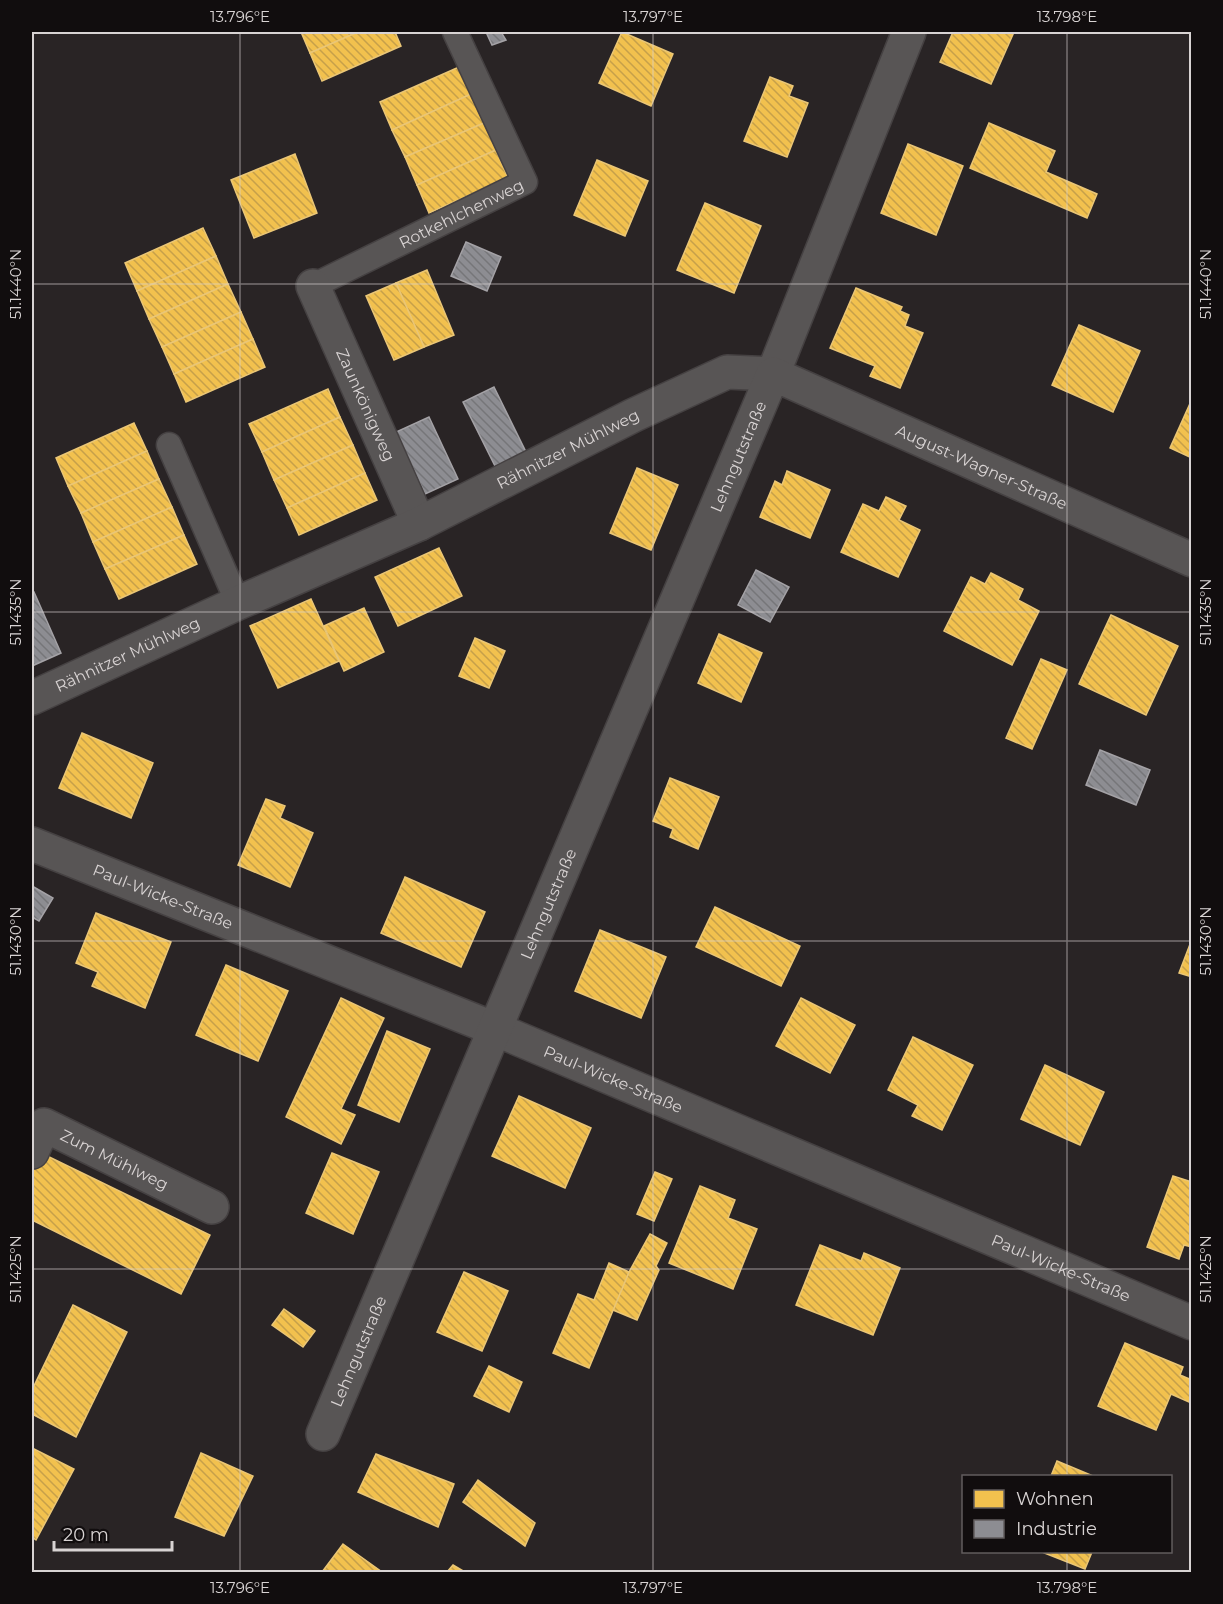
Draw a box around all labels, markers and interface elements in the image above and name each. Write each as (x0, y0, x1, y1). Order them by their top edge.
text: 13.796°E (210, 7, 270, 26)
text: 13.797°E (623, 7, 683, 26)
text: 13.798°E (1037, 7, 1097, 26)
street label: Rotkehlchenweg (396, 175, 527, 252)
text: 51.1440°N (6, 249, 25, 319)
text: 51.1440°N (1196, 249, 1215, 319)
street label: Zaunkönigweg (332, 346, 399, 464)
street label: Lehngutstraße (707, 398, 770, 515)
street label: Rähnitzer Mühlweg (493, 405, 642, 493)
street label: August-Wagner-Straße (893, 421, 1070, 513)
text: 51.1435°N (6, 578, 25, 646)
text: 51.1435°N (1196, 578, 1215, 646)
street label: Rähnitzer Mühlweg (52, 613, 203, 696)
street label: Lehngutstraße (517, 846, 580, 962)
street label: Paul-Wicke-Straße (90, 860, 235, 933)
text: 51.1430°N (6, 907, 25, 975)
text: 51.1430°N (1196, 907, 1215, 975)
street label: Paul-Wicke-Straße (541, 1042, 685, 1117)
street label: Zum Mühlweg (57, 1125, 171, 1194)
street label: Paul-Wicke-Straße (989, 1231, 1133, 1306)
text: 51.1425°N (6, 1235, 25, 1303)
text: 51.1425°N (1196, 1235, 1215, 1303)
street label: Lehngutstraße (327, 1293, 391, 1410)
legend (962, 1475, 1172, 1553)
text: Wohnen (1016, 1488, 1094, 1510)
scale bar (54, 1514, 172, 1552)
text: Industrie (1016, 1518, 1097, 1540)
text: 20 m (63, 1524, 109, 1546)
text: 13.796°E (210, 1578, 270, 1597)
text: 13.797°E (623, 1578, 683, 1597)
text: 13.798°E (1037, 1578, 1097, 1597)

